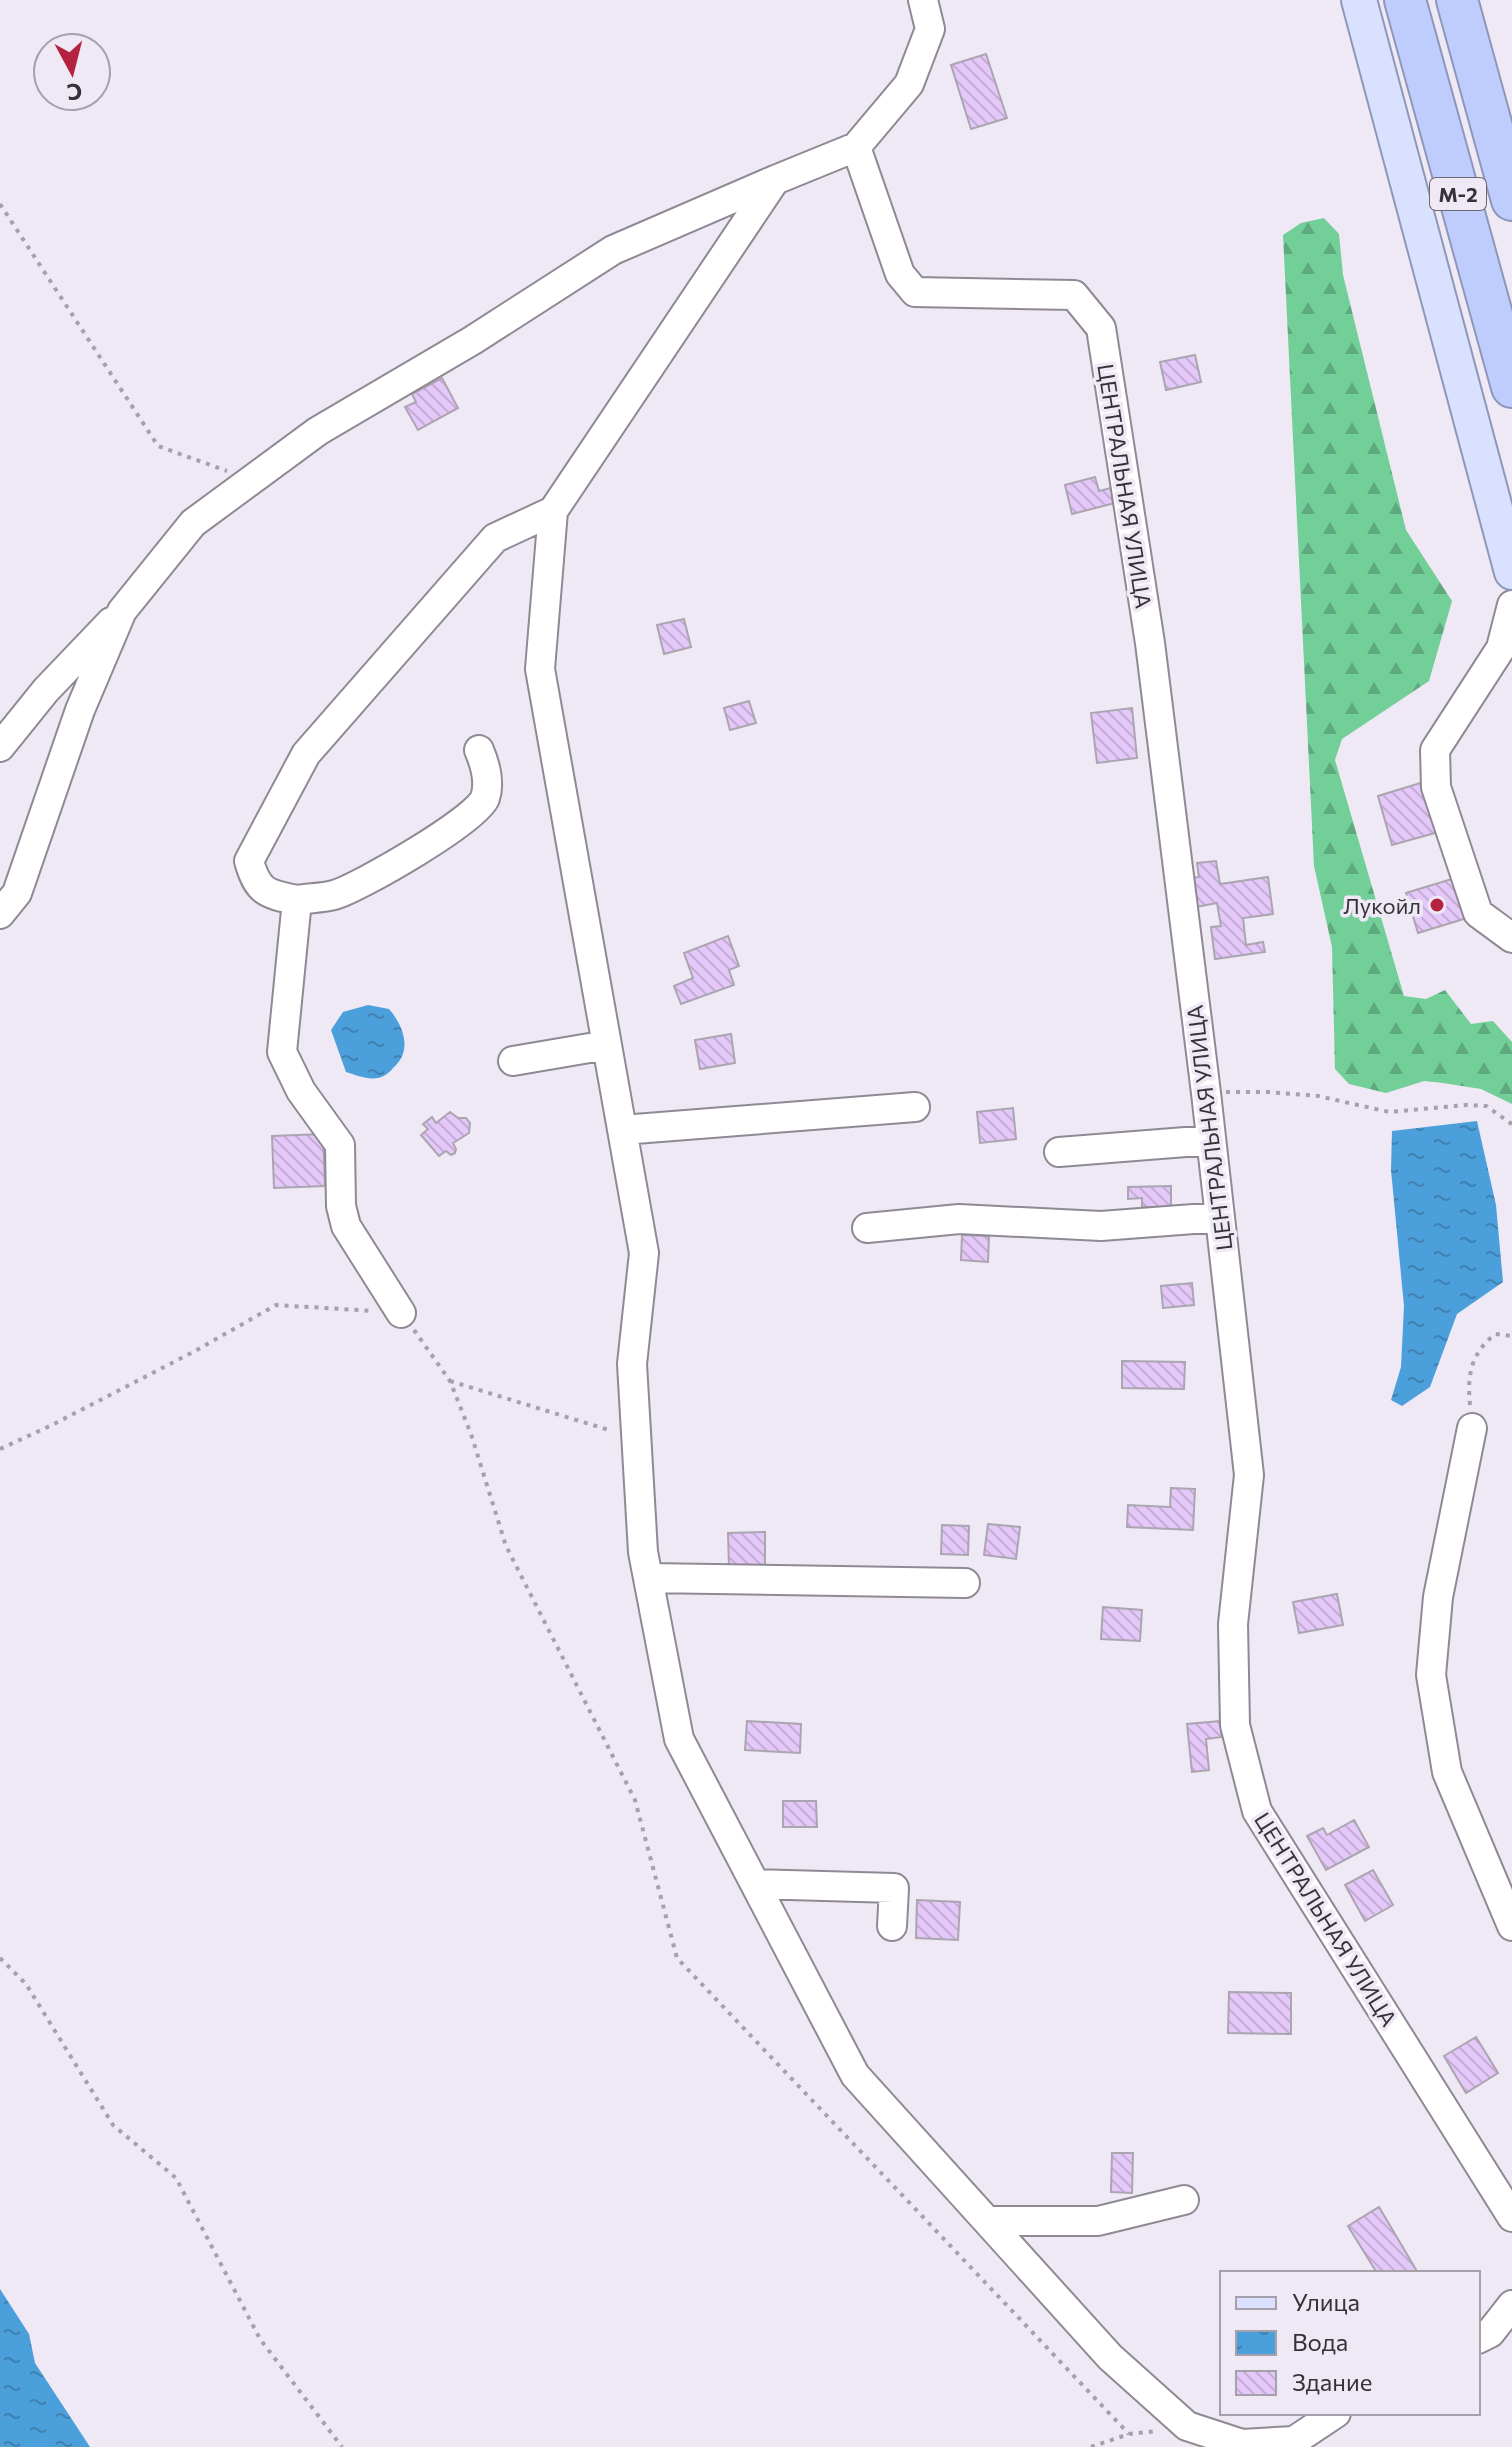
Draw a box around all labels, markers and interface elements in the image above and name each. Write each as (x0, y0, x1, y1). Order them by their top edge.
north arrow (32, 32, 112, 112)
text: С (65, 78, 84, 107)
road number: М-2 (1430, 178, 1486, 210)
street label: ЦЕНТРАЛЬНАЯ УЛИЦА (1092, 362, 1158, 610)
place label: Лукойл (1343, 892, 1421, 919)
marker: Лукойл (1428, 896, 1446, 914)
street label: ЦЕНТРАЛЬНАЯ УЛИЦА (1181, 1004, 1237, 1252)
street label: ЦЕНТРАЛЬНАЯ УЛИЦА (1249, 1807, 1403, 2031)
legend (1220, 2271, 1480, 2415)
text: Улица (1292, 2287, 1360, 2316)
text: Вода (1292, 2327, 1348, 2356)
text: Здание (1292, 2367, 1372, 2396)

